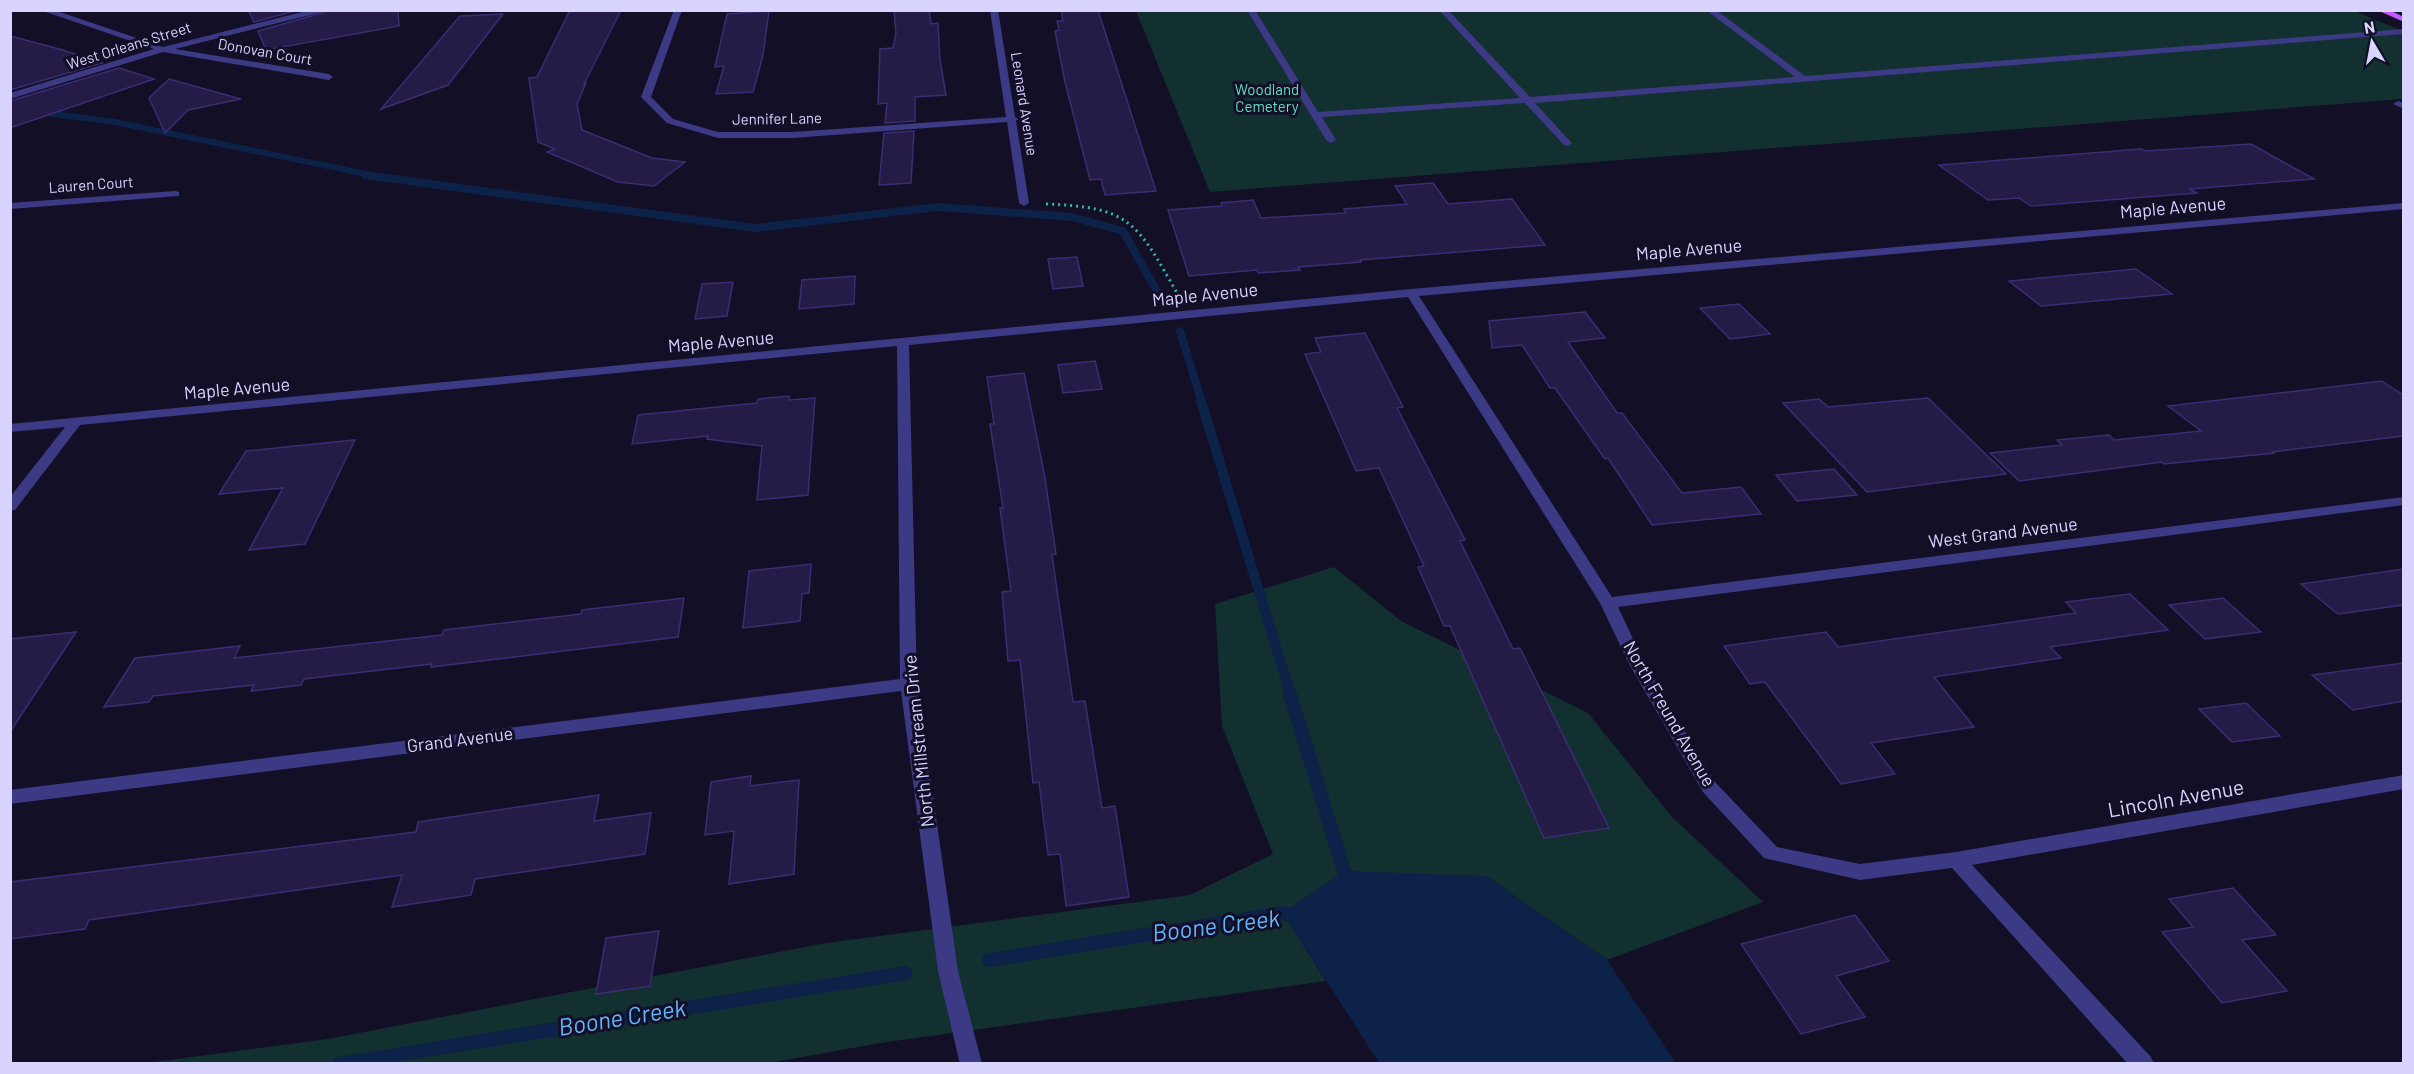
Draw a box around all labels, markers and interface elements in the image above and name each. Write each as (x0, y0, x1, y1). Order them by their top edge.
north arrow (2342, 12, 2402, 72)
text: N (2362, 16, 2376, 37)
street label: West Orleans Street (64, 18, 193, 73)
street label: Donovan Court (217, 34, 314, 68)
street label: Leonard Avenue (1008, 51, 1042, 157)
park label: Woodland Cemetery (1235, 80, 1299, 115)
street label: Jennifer Lane (732, 108, 822, 128)
street label: Lauren Court (48, 172, 134, 196)
street label: Maple Avenue (2119, 191, 2227, 223)
street label: Maple Avenue (1635, 233, 1743, 265)
street label: Maple Avenue (1151, 277, 1259, 311)
street label: Maple Avenue (667, 325, 775, 357)
street label: Maple Avenue (183, 372, 291, 404)
street label: West Grand Avenue (1927, 512, 2079, 552)
street label: North Freund Avenue (1619, 637, 1721, 790)
street label: North Millstream Drive (898, 654, 938, 828)
street label: Grand Avenue (405, 722, 514, 756)
street label: Lincoln Avenue (2106, 773, 2246, 822)
water label: Boone Creek (1150, 902, 1282, 947)
water label: Boone Creek (556, 992, 688, 1041)

